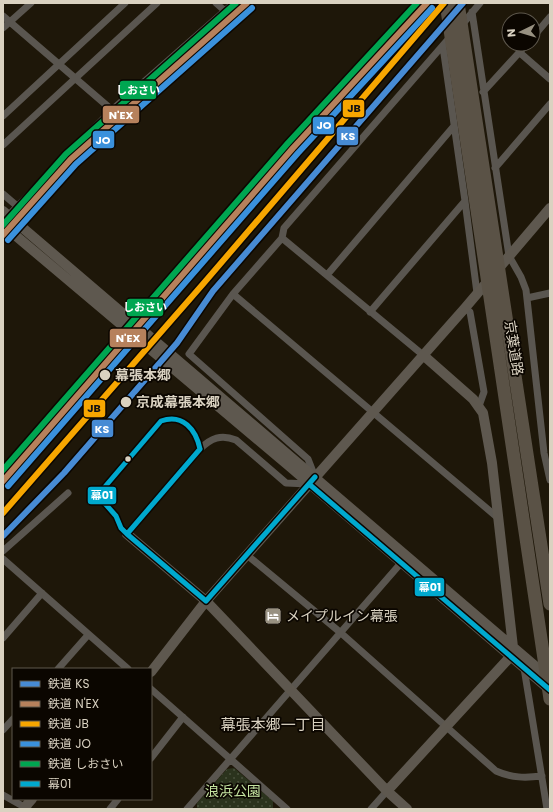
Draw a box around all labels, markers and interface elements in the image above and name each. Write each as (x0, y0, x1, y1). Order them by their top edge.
north arrow (501, 12, 541, 52)
text: N (503, 28, 519, 38)
line badge: しおさい (119, 80, 157, 100)
text: しおさい (116, 82, 160, 98)
line badge: JB (342, 99, 365, 118)
text: JB (347, 100, 361, 116)
line badge: N'EX (102, 105, 140, 124)
text: N'EX (109, 107, 133, 123)
line badge: JO (312, 116, 335, 135)
text: JO (316, 117, 332, 133)
line badge: KS (336, 126, 359, 146)
text: KS (341, 128, 355, 144)
line badge: JO (92, 130, 115, 149)
text: JO (95, 132, 111, 148)
line badge: しおさい (126, 298, 164, 317)
text: しおさい (123, 299, 167, 315)
street label: 京葉道路 (500, 319, 528, 377)
line badge: N'EX (109, 328, 147, 348)
text: N'EX (116, 330, 140, 346)
place label: 幕張本郷 (115, 365, 171, 385)
marker: 幕張本郷 (98, 368, 112, 382)
place label: 京成幕張本郷 (136, 392, 220, 412)
marker: 京成幕張本郷 (119, 395, 133, 409)
line badge: JB (83, 399, 106, 418)
text: JB (87, 400, 101, 416)
line badge: KS (91, 419, 114, 438)
text: KS (95, 421, 109, 437)
unlabelled marker (123, 454, 133, 464)
line badge: 幕01 (87, 486, 117, 505)
text: 幕01 (91, 487, 113, 503)
line badge: 幕01 (414, 577, 445, 597)
text: 幕01 (419, 579, 441, 595)
hotel icon: メイプルイン幕張 (263, 606, 283, 626)
place label: メイプルイン幕張 (286, 606, 398, 626)
legend (12, 668, 152, 800)
text: 鉄道 KS (48, 675, 89, 692)
text: 鉄道 N'EX (48, 695, 99, 712)
district label: 幕張本郷一丁目 (220, 714, 326, 735)
text: 鉄道 JB (48, 715, 89, 732)
text: 鉄道 JO (48, 735, 91, 752)
text: 鉄道 しおさい (48, 755, 123, 772)
text: 幕01 (48, 775, 71, 792)
park label: 浪浜公園 (205, 781, 261, 801)

